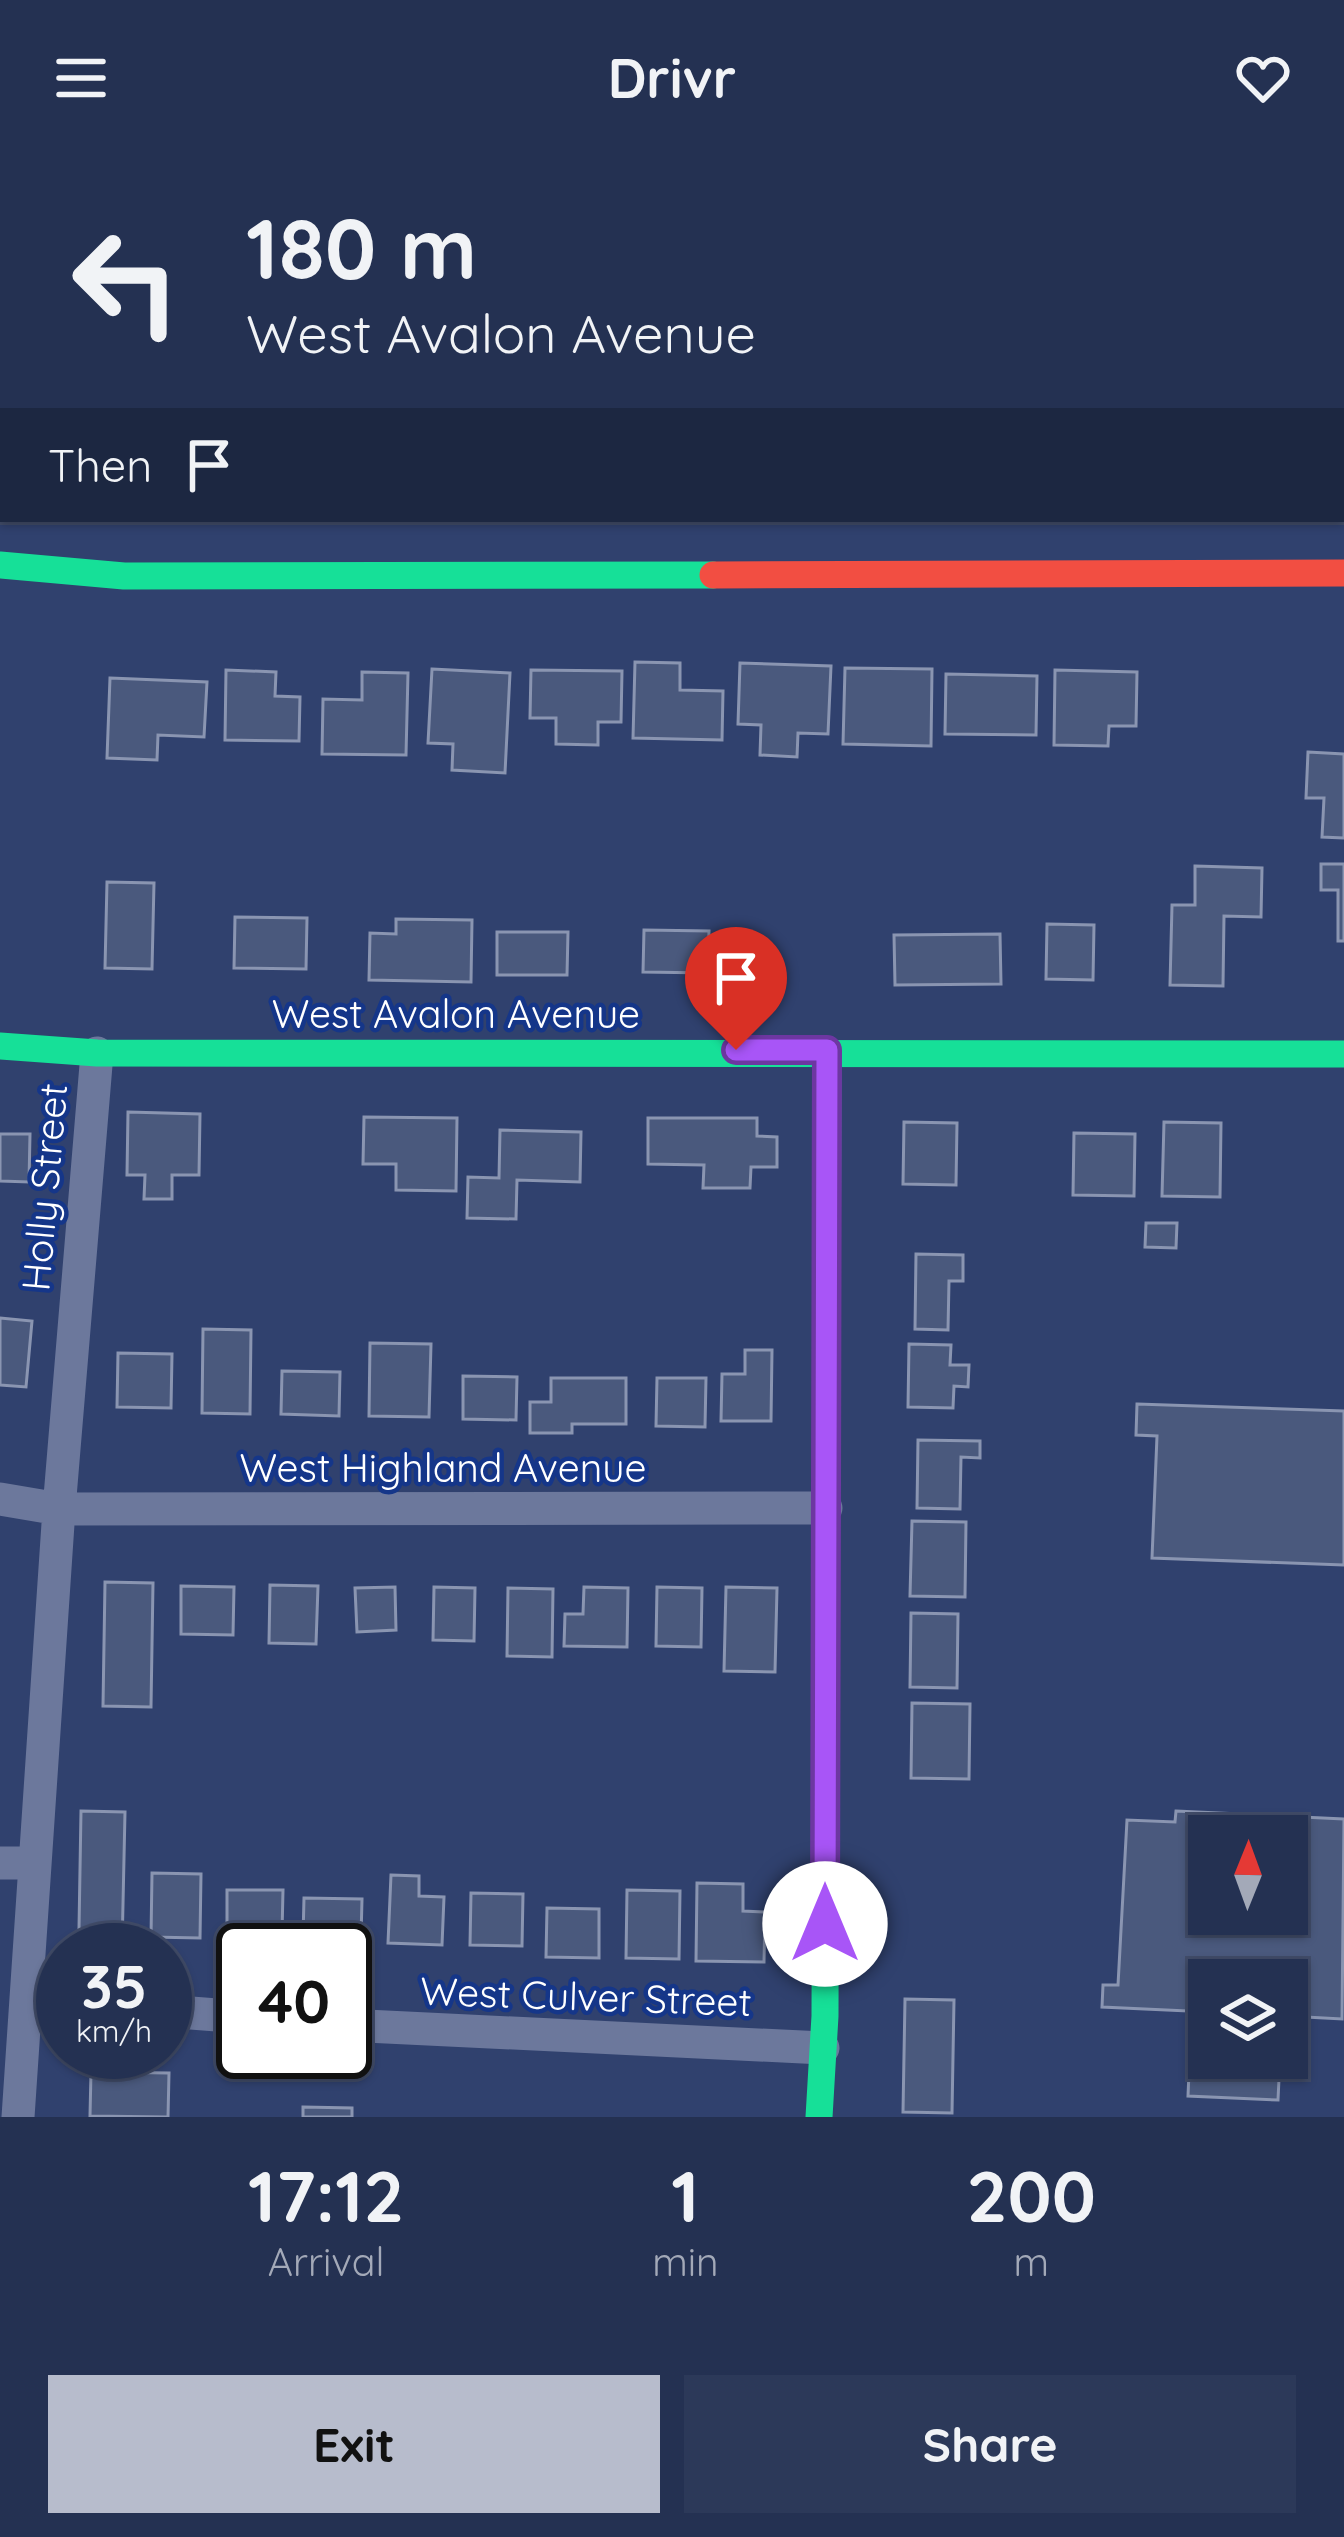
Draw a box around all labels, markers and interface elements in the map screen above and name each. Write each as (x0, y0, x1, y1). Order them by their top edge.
text: Drivr (608, 44, 736, 112)
icon: menu (48, 45, 114, 111)
icon: heart (1230, 45, 1296, 111)
text: 180 m (246, 195, 477, 300)
icon: left (48, 204, 204, 360)
text: West Avalon Avenue (246, 299, 756, 367)
icon: arrive (176, 432, 242, 498)
text: Then (48, 437, 152, 493)
pin (685, 927, 787, 1050)
icon: arrive (703, 945, 769, 1011)
street label: West Avalon Avenue (272, 989, 640, 1038)
street label: Holly Street (11, 1081, 77, 1293)
street label: West Highland Avenue (239, 1443, 647, 1492)
north arrow (1188, 1815, 1308, 1935)
map controls (1188, 1815, 1308, 2079)
position arrow (762, 1861, 888, 1987)
speed limit sign: 40 (216, 1923, 372, 2079)
text: 35 (81, 1948, 147, 2023)
button: layers (1188, 1959, 1308, 2079)
street label: West Culver Street (419, 1966, 753, 2026)
text: km/h (76, 2012, 152, 2050)
text: 17:12 (248, 2150, 404, 2240)
text: 1 (671, 2150, 699, 2240)
text: 200 (967, 2150, 1096, 2240)
text: Arrival (268, 2237, 384, 2286)
text: min (652, 2237, 719, 2286)
text: m (1014, 2237, 1049, 2286)
button: Exit (48, 2375, 660, 2513)
button: Share (684, 2375, 1296, 2513)

